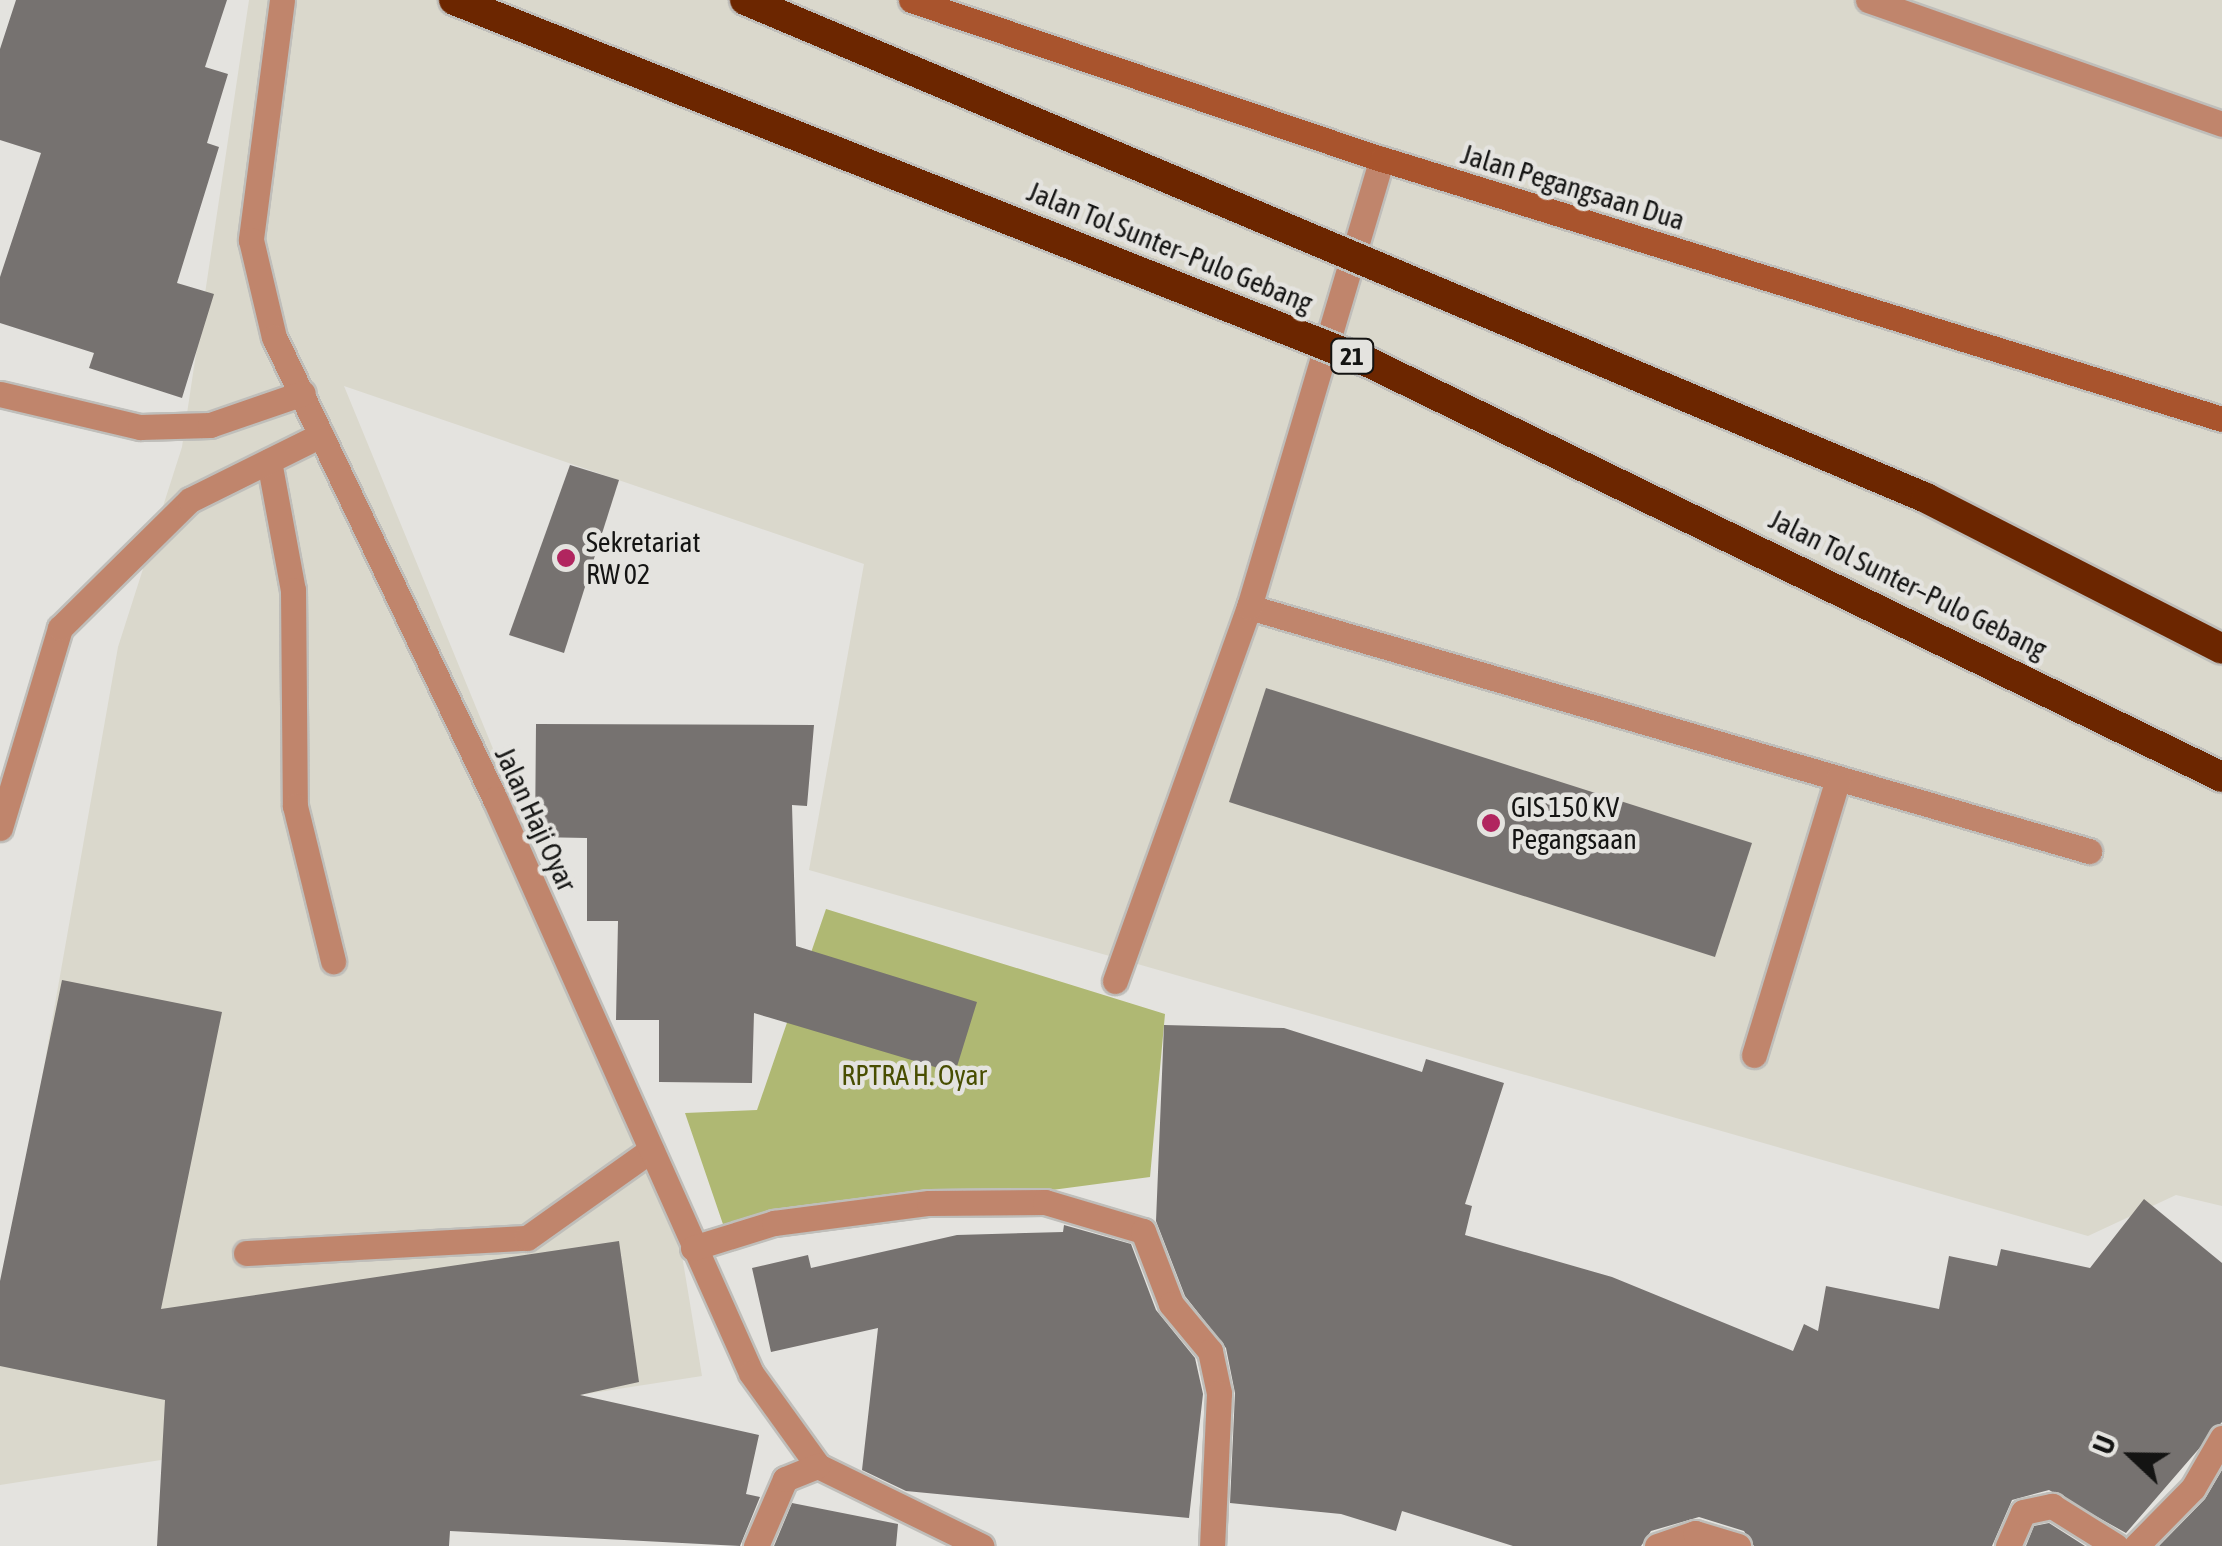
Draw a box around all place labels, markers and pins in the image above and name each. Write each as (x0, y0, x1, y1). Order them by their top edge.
place label: Sekretariat RW 02 (586, 525, 701, 591)
marker: Sekretariat RW 02 (555, 547, 577, 569)
place label: GIS 150 KV Pegangsaan (1511, 790, 1637, 856)
marker: GIS 150 KV Pegangsaan (1480, 812, 1502, 834)

